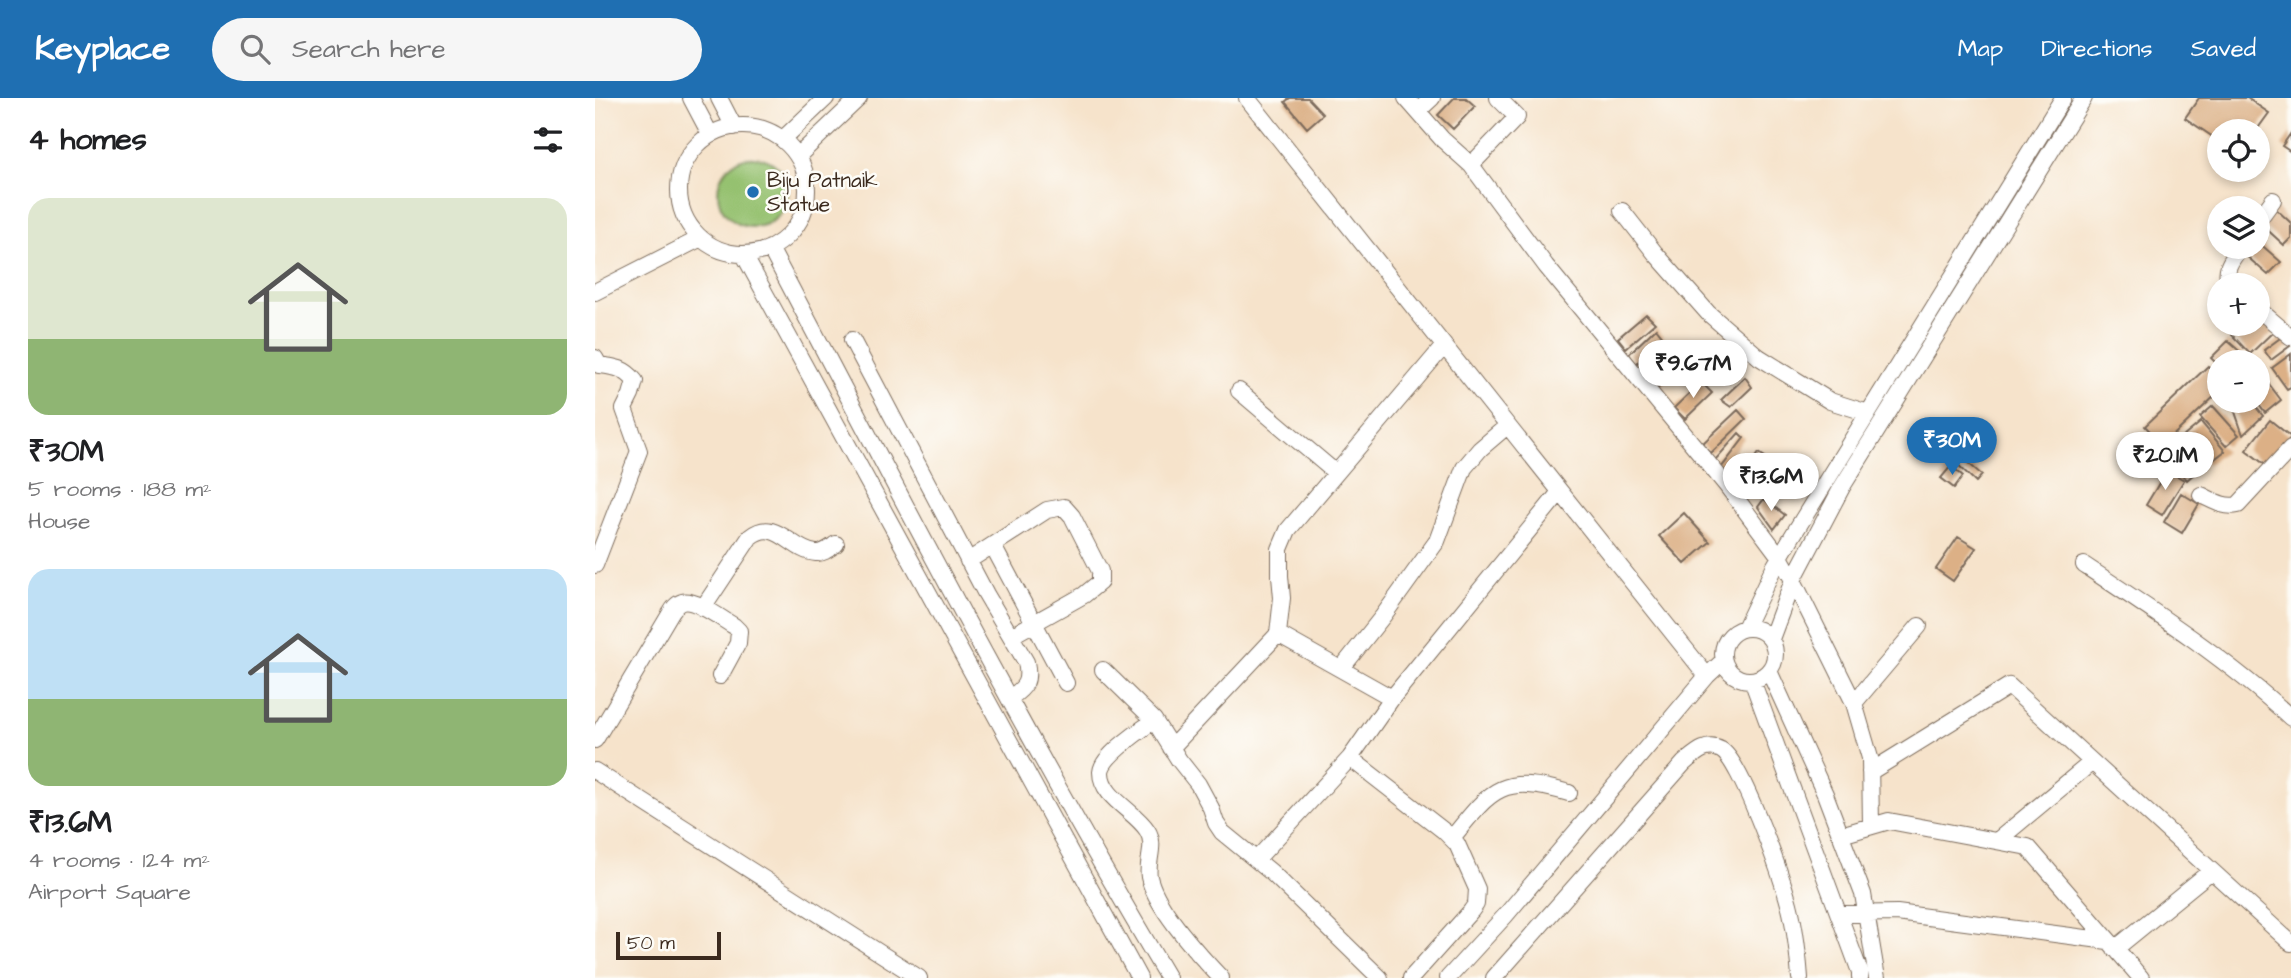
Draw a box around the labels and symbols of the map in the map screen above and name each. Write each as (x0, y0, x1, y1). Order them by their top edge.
place label: Biju Patnaik Statue (767, 166, 878, 219)
marker: Biju Patnaik Statue (745, 184, 761, 200)
pin: ₹9.67M (1636, 341, 1750, 400)
pin: ₹30M (1911, 418, 1993, 477)
pin: ₹20.1M (2108, 432, 2222, 492)
pin: ₹13.6M (1714, 454, 1828, 513)
scale bar (616, 929, 721, 961)

